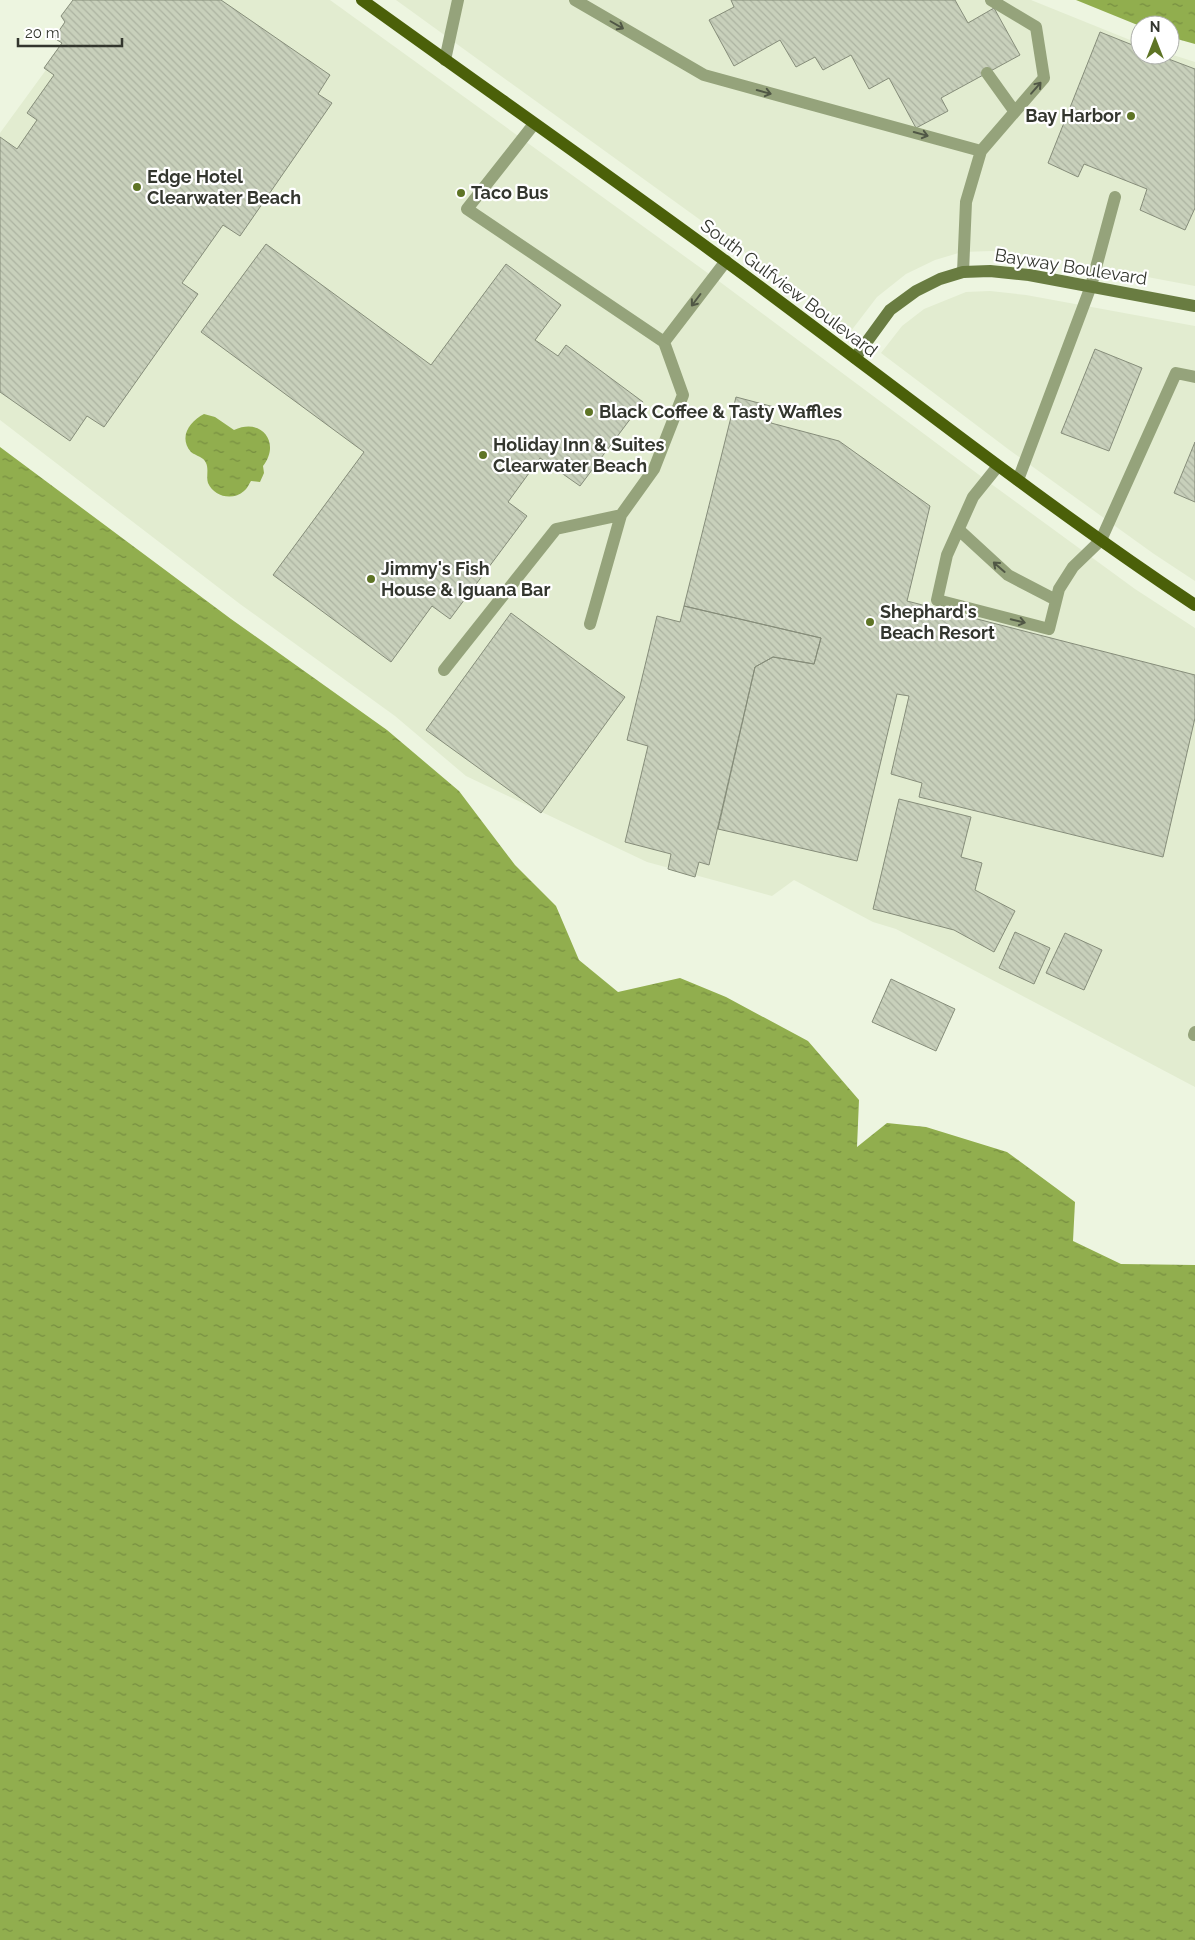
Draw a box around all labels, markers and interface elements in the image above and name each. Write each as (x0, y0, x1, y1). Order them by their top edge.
scale bar (18, 15, 121, 47)
north arrow (1130, 15, 1180, 65)
text: N (1150, 19, 1160, 35)
one-way arrow (610, 20, 624, 30)
text: 20 m (25, 24, 60, 42)
one-way arrow (1030, 81, 1042, 94)
one-way arrow (755, 87, 771, 97)
place label: Bay Harbor (1025, 105, 1121, 126)
marker: Bay Harbor (1125, 110, 1137, 122)
one-way arrow (912, 130, 928, 140)
place label: Edge Hotel Clearwater Beach (147, 166, 301, 208)
marker: Edge Hotel Clearwater Beach (131, 181, 143, 193)
place label: Taco Bus (471, 182, 549, 203)
marker: Taco Bus (455, 187, 467, 199)
street label: South Gulfview Boulevard (697, 214, 882, 361)
street label: Bayway Boulevard (993, 244, 1149, 289)
one-way arrow (691, 293, 702, 306)
place label: Black Coffee & Tasty Waffles (599, 401, 842, 422)
marker: Black Coffee & Tasty Waffles (583, 406, 595, 418)
place label: Holiday Inn & Suites Clearwater Beach (493, 434, 664, 476)
marker: Holiday Inn & Suites Clearwater Beach (477, 449, 489, 461)
place label: Jimmy's Fish House & Iguana Bar (381, 558, 550, 600)
one-way arrow (993, 562, 1006, 573)
marker: Jimmy's Fish House & Iguana Bar (365, 573, 377, 585)
place label: Shephard's Beach Resort (880, 601, 995, 643)
marker: Shephard's Beach Resort (864, 616, 876, 628)
one-way arrow (1010, 617, 1026, 626)

